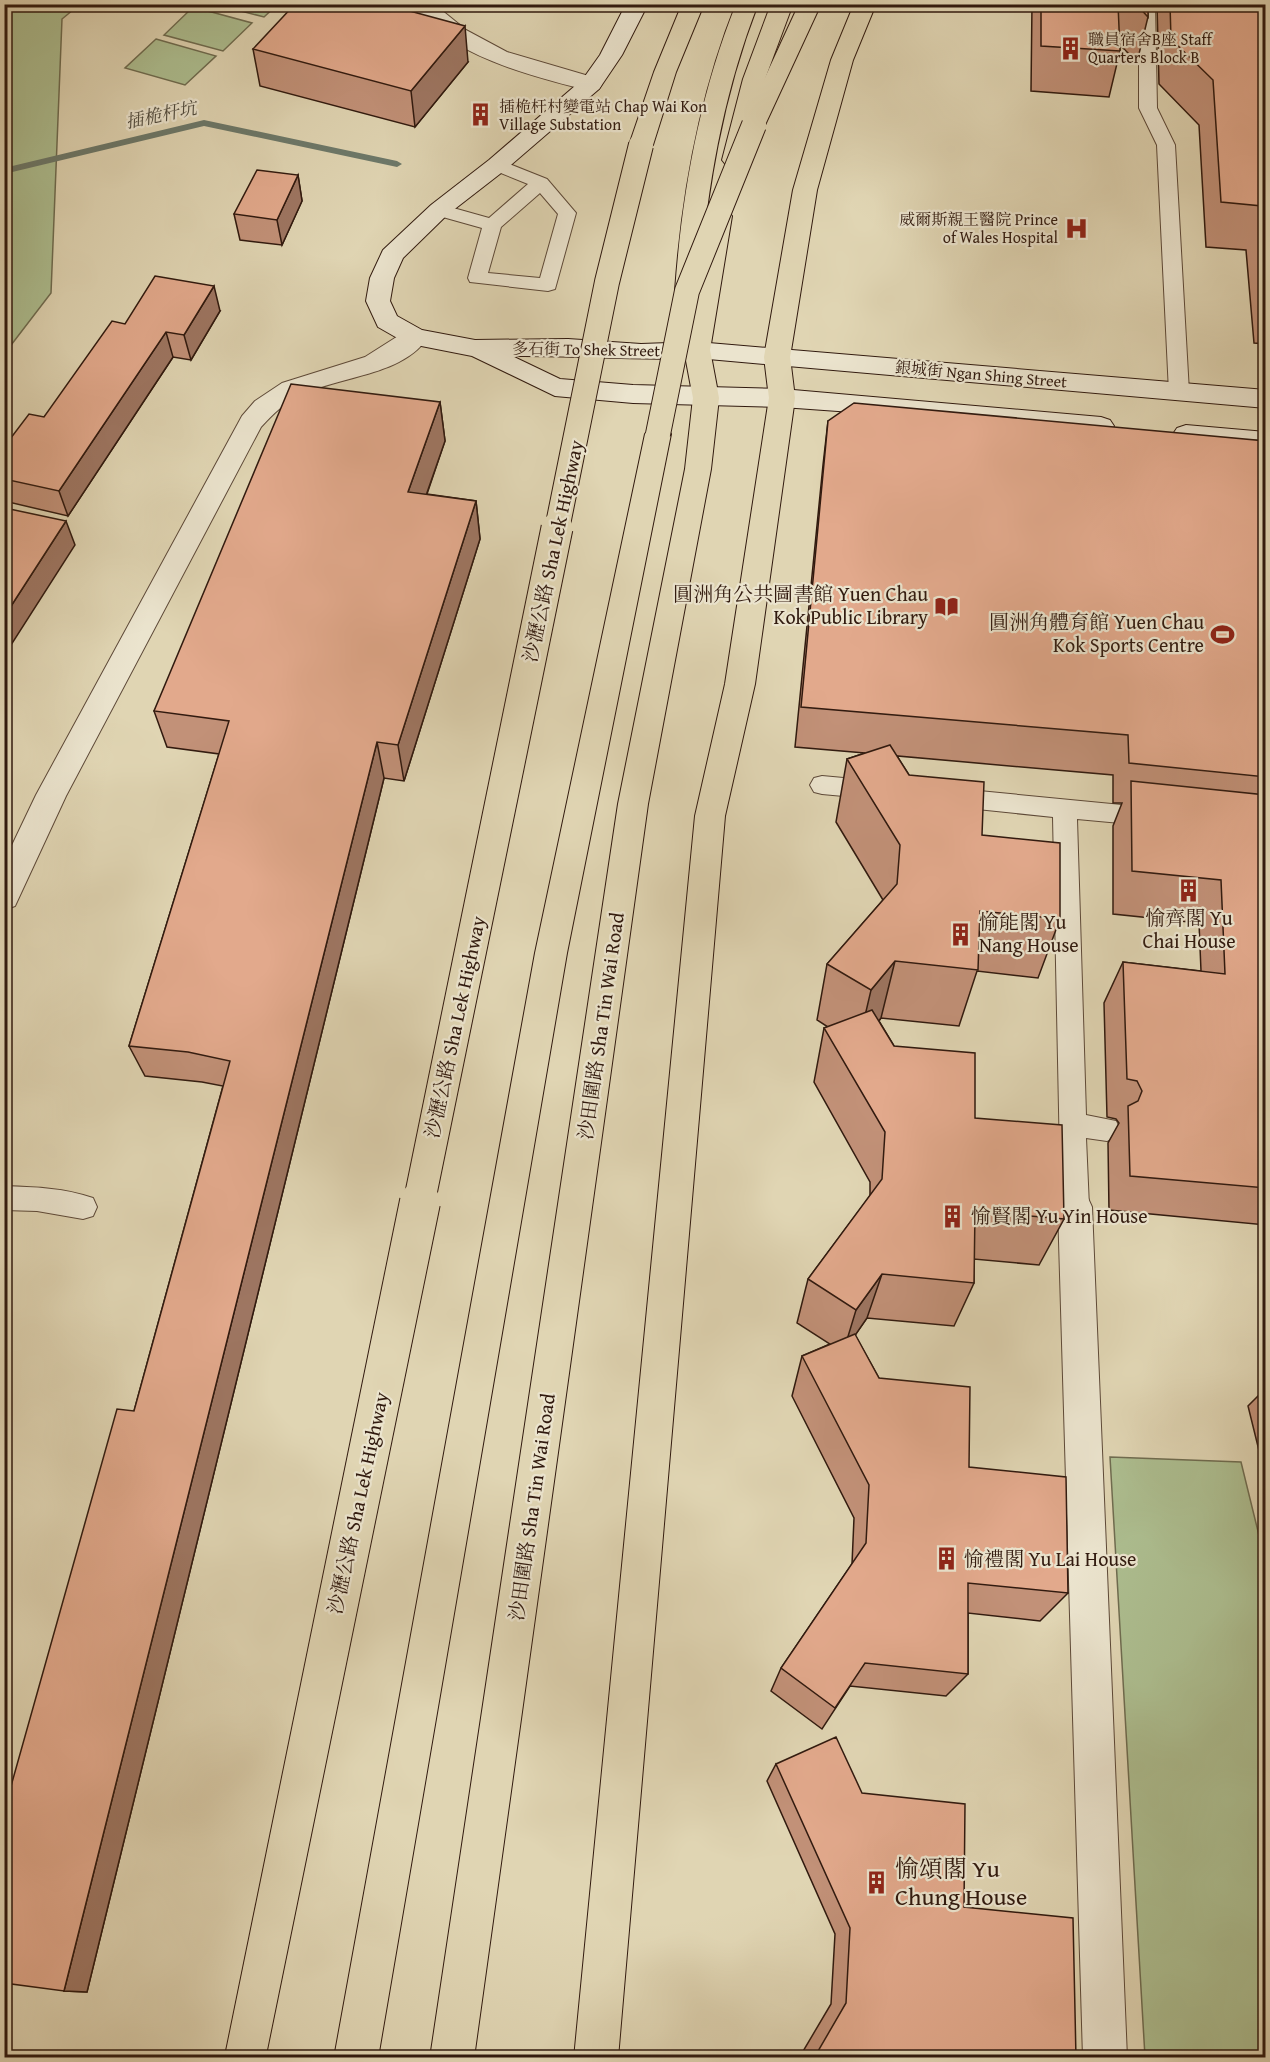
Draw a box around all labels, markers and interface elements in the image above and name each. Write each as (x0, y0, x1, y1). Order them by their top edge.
place label: 職員宿舍B座 Staff Quarters Block B (1088, 27, 1214, 69)
building icon: 職員宿舍B座 Staff Quarters Block B (1057, 35, 1083, 61)
water label: 插桅杆坑 (123, 93, 202, 135)
place label: 插桅杆村變電站 Chap Wai Kon Village Substation (499, 94, 707, 136)
building icon: 插桅杆村變電站 Chap Wai Kon Village Substation (468, 102, 494, 128)
place label: 威爾斯親王醫院 Prince of Wales Hospital (899, 207, 1059, 249)
hospital icon: 威爾斯親王醫院 Prince of Wales Hospital (1063, 215, 1089, 241)
street label: 多石街 To Shek Street (512, 336, 661, 362)
street label: 銀城街 Ngan Shing Street (894, 355, 1068, 393)
street label: 沙瀝公路 Sha Lek Highway (515, 437, 590, 665)
place label: 圓洲角公共圖書館 Yuen Chau Kok Public Library (673, 579, 928, 631)
library icon: 圓洲角公共圖書館 Yuen Chau Kok Public Library (933, 593, 959, 619)
place label: 圓洲角體育館 Yuen Chau Kok Sports Centre (989, 607, 1204, 659)
sports icon: 圓洲角體育館 Yuen Chau Kok Sports Centre (1209, 621, 1235, 647)
building icon: 愉齊閣 Yu Chai House (1176, 877, 1202, 903)
place label: 愉齊閣 Yu Chai House (1142, 903, 1236, 955)
place label: 愉能閣 Yu Nang House (979, 907, 1079, 959)
street label: 沙田圍路 Sha Tin Wai Road (570, 910, 631, 1141)
street label: 沙瀝公路 Sha Lek Highway (417, 913, 492, 1141)
building icon: 愉能閣 Yu Nang House (948, 921, 974, 947)
place label: 愉賢閣 Yu Yin House (971, 1201, 1148, 1230)
building icon: 愉賢閣 Yu Yin House (940, 1203, 966, 1229)
street label: 沙瀝公路 Sha Lek Highway (320, 1389, 395, 1617)
street label: 沙田圍路 Sha Tin Wai Road (501, 1391, 562, 1622)
place label: 愉禮閣 Yu Lai House (964, 1544, 1136, 1573)
building icon: 愉禮閣 Yu Lai House (933, 1546, 959, 1572)
place label: 愉頌閣 Yu Chung House (895, 1851, 1027, 1914)
building icon: 愉頌閣 Yu Chung House (864, 1870, 890, 1896)

